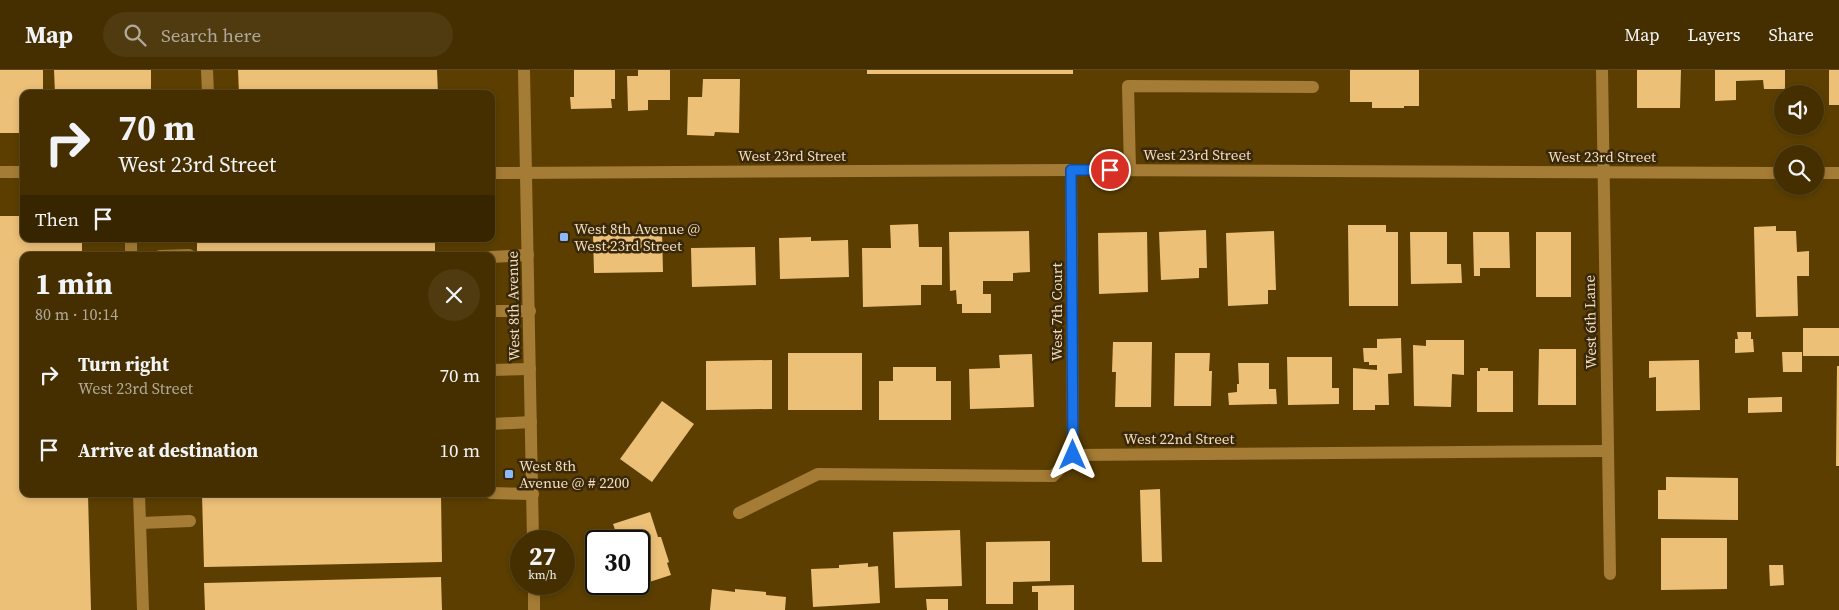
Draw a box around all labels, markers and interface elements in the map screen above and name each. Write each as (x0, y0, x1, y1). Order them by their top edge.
search box (103, 12, 453, 57)
text: Map (25, 18, 73, 51)
icon: search (121, 21, 149, 49)
text: Search here (161, 22, 261, 48)
text: Map (1624, 22, 1659, 47)
text: Layers (1687, 22, 1740, 47)
text: Share (1768, 22, 1814, 47)
map controls (1774, 85, 1824, 195)
button: sound (1774, 85, 1824, 135)
text: 70 m (118, 104, 195, 152)
icon: right (35, 110, 100, 175)
street label: West 23rd Street (1143, 144, 1251, 165)
street label: West 23rd Street (738, 145, 846, 166)
button: search (1774, 145, 1824, 195)
street label: West 23rd Street (1548, 146, 1656, 167)
text: West 23rd Street (118, 149, 276, 179)
pin (1089, 149, 1131, 191)
icon: arrive (1096, 156, 1124, 184)
icon: arrive (89, 205, 117, 233)
text: Then (35, 206, 79, 232)
place label: West 8th Avenue @ West 23rd Street (574, 218, 700, 256)
marker: West 8th Avenue @ West 23rd Street (558, 231, 570, 243)
street label: West 8th Avenue (502, 250, 524, 361)
text: 1 min (35, 263, 113, 304)
street label: West 7th Court (1046, 263, 1067, 361)
button: close (428, 269, 480, 321)
street label: West 6th Lane (1579, 274, 1601, 369)
text: 80 m · 10:14 (35, 303, 118, 325)
text: Turn right (78, 351, 169, 377)
icon: right (35, 361, 63, 389)
text: 70 m (439, 362, 480, 388)
text: West 23rd Street (78, 377, 193, 399)
position arrow (1046, 428, 1098, 480)
street label: West 22nd Street (1124, 428, 1235, 449)
icon: arrive (35, 436, 63, 464)
text: Arrive at destination (78, 437, 258, 463)
text: 10 m (439, 437, 480, 463)
place label: West 8th Avenue @ # 2200 (519, 455, 629, 493)
marker: West 8th Avenue @ # 2200 (503, 468, 515, 480)
speed limit sign: 30 (585, 530, 650, 595)
text: 27 (529, 539, 556, 573)
text: km/h (528, 567, 557, 583)

